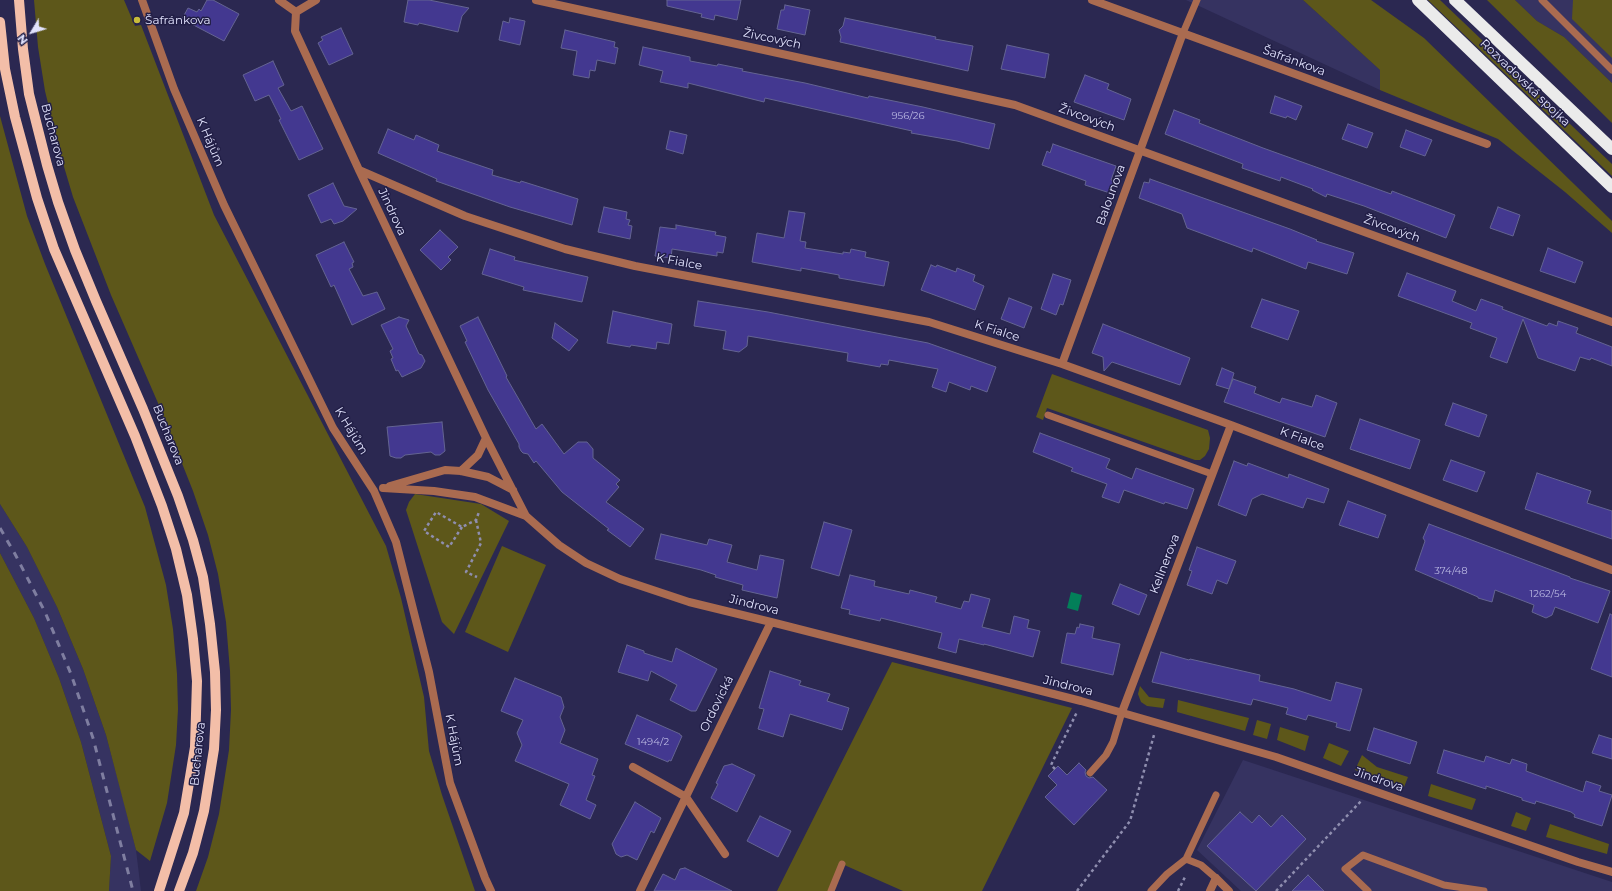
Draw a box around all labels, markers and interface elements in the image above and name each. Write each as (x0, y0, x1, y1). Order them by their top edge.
north arrow (12, 12, 52, 52)
place label: Šafránkova (145, 13, 211, 27)
marker: Šafránkova (132, 15, 142, 25)
street label: Živcových (742, 26, 802, 52)
text: N (14, 32, 31, 47)
street label: Rozvadovská spojka (1477, 36, 1573, 130)
street label: Šafránkova (1261, 43, 1327, 79)
street label: Živcových (1057, 101, 1117, 135)
street label: Bucharova (38, 102, 68, 168)
house number: 956/26 (891, 110, 925, 122)
street label: K Hájům (193, 115, 227, 169)
street label: Balounova (1093, 163, 1129, 227)
street label: Jindrova (375, 186, 409, 238)
street label: Živcových (1362, 212, 1422, 246)
street label: K Fialce (655, 250, 703, 274)
street label: K Fialce (973, 317, 1021, 345)
street label: Bucharova (149, 402, 187, 468)
street label: K Hájům (331, 405, 371, 457)
street label: K Fialce (1278, 424, 1326, 454)
street label: Kellnerova (1147, 532, 1183, 596)
house number: 374/48 (1434, 565, 1468, 577)
house number: 1262/54 (1530, 588, 1566, 600)
street label: Jindrova (728, 592, 780, 618)
street label: Jindrova (1042, 673, 1094, 699)
street label: Ordovická (697, 674, 737, 734)
street label: K Hájům (442, 713, 466, 767)
street label: Bucharova (187, 721, 209, 787)
house number: 1494/2 (637, 736, 669, 748)
street label: Jindrova (1353, 765, 1405, 795)

